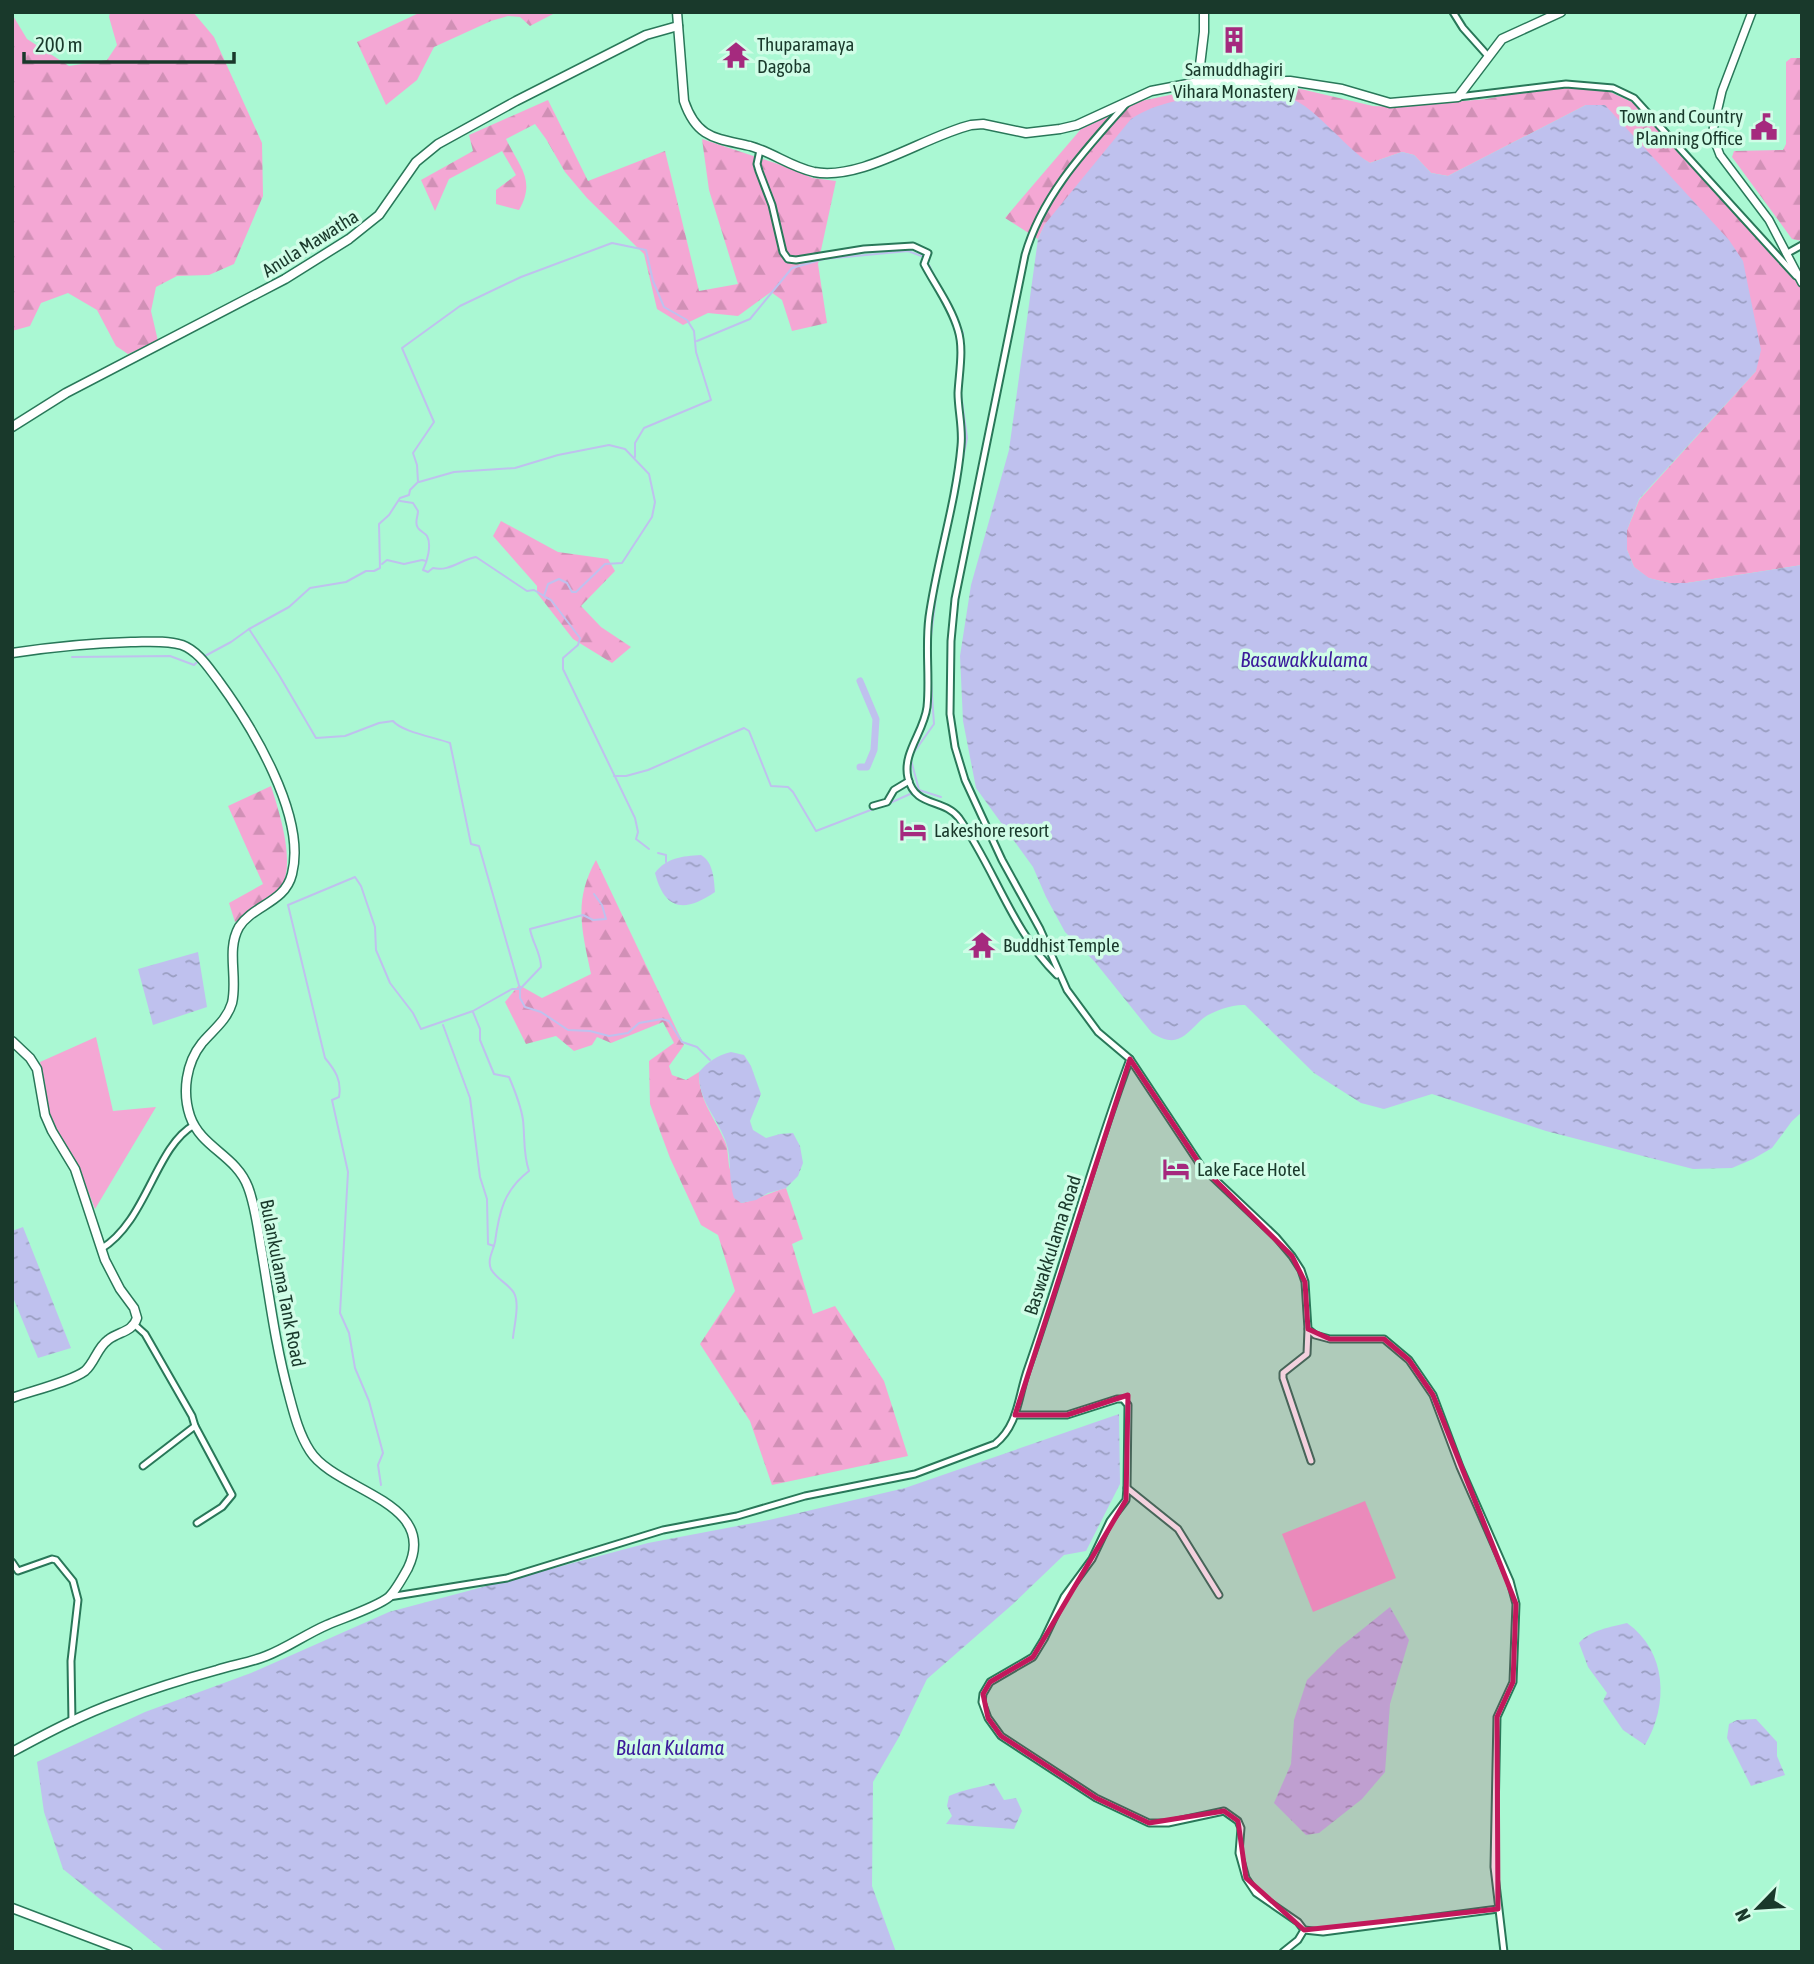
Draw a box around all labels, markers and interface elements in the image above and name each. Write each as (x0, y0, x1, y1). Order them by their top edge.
scale bar (24, 21, 234, 65)
building icon: Samuddhagiri Vihara Monastery (1219, 25, 1249, 55)
text: 200 m (35, 32, 83, 56)
place label: Thuparamaya Dagoba (757, 33, 854, 77)
temple icon: Thuparamaya Dagoba (721, 40, 751, 70)
place label: Samuddhagiri Vihara Monastery (1173, 58, 1295, 102)
place label: Town and Country Planning Office (1619, 105, 1743, 149)
public building icon: Town and Country Planning Office (1749, 112, 1779, 142)
street label: Anula Mawatha (258, 205, 362, 281)
water label: Basawakkulama (1240, 647, 1368, 671)
hotel icon: Lakeshore resort (898, 815, 928, 845)
place label: Lakeshore resort (934, 819, 1049, 841)
temple icon: Buddhist Temple (967, 930, 997, 960)
place label: Buddhist Temple (1003, 934, 1120, 956)
hotel icon: Lake Face Hotel (1161, 1154, 1191, 1184)
place label: Lake Face Hotel (1197, 1158, 1306, 1180)
street label: Baswakkulama Road (1019, 1172, 1085, 1318)
street label: Bulankulama Tank Road (256, 1197, 310, 1369)
water label: Bulan Kulama (616, 1735, 724, 1759)
north arrow (1723, 1873, 1793, 1943)
text: N (1730, 1905, 1755, 1925)

